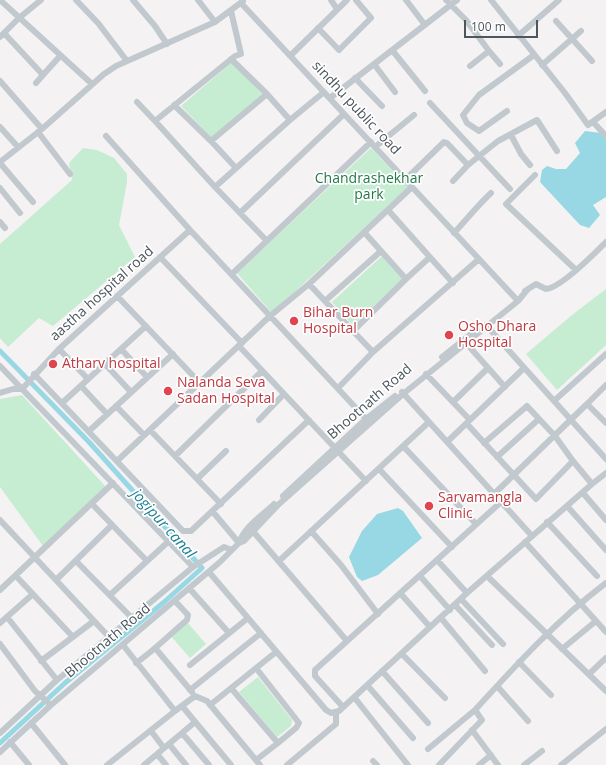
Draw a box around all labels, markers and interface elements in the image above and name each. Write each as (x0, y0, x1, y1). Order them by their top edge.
scale bar (466, 12, 540, 38)
text: 100 m (471, 18, 506, 35)
street label: sindhu public road (308, 58, 404, 158)
park label: Chandrashekhar park (315, 171, 423, 204)
street label: aastha hospital road (47, 243, 157, 345)
place label: Bihar Burn Hospital (303, 305, 373, 338)
marker: Bihar Burn Hospital (288, 315, 300, 327)
place label: Osho Dhara Hospital (458, 319, 536, 352)
marker: Osho Dhara Hospital (443, 329, 455, 341)
place label: Atharv hospital (62, 356, 161, 372)
marker: Atharv hospital (47, 358, 59, 370)
street label: Bhootnath Road (324, 361, 416, 443)
place label: Nalanda Seva Sadan Hospital (177, 375, 275, 408)
marker: Nalanda Seva Sadan Hospital (162, 385, 174, 397)
water label: jogipur canal (127, 486, 199, 562)
place label: Sarvamangla Clinic (438, 490, 522, 522)
marker: Sarvamangla Clinic (423, 500, 435, 512)
street label: Bhootnath Road (62, 600, 154, 682)

